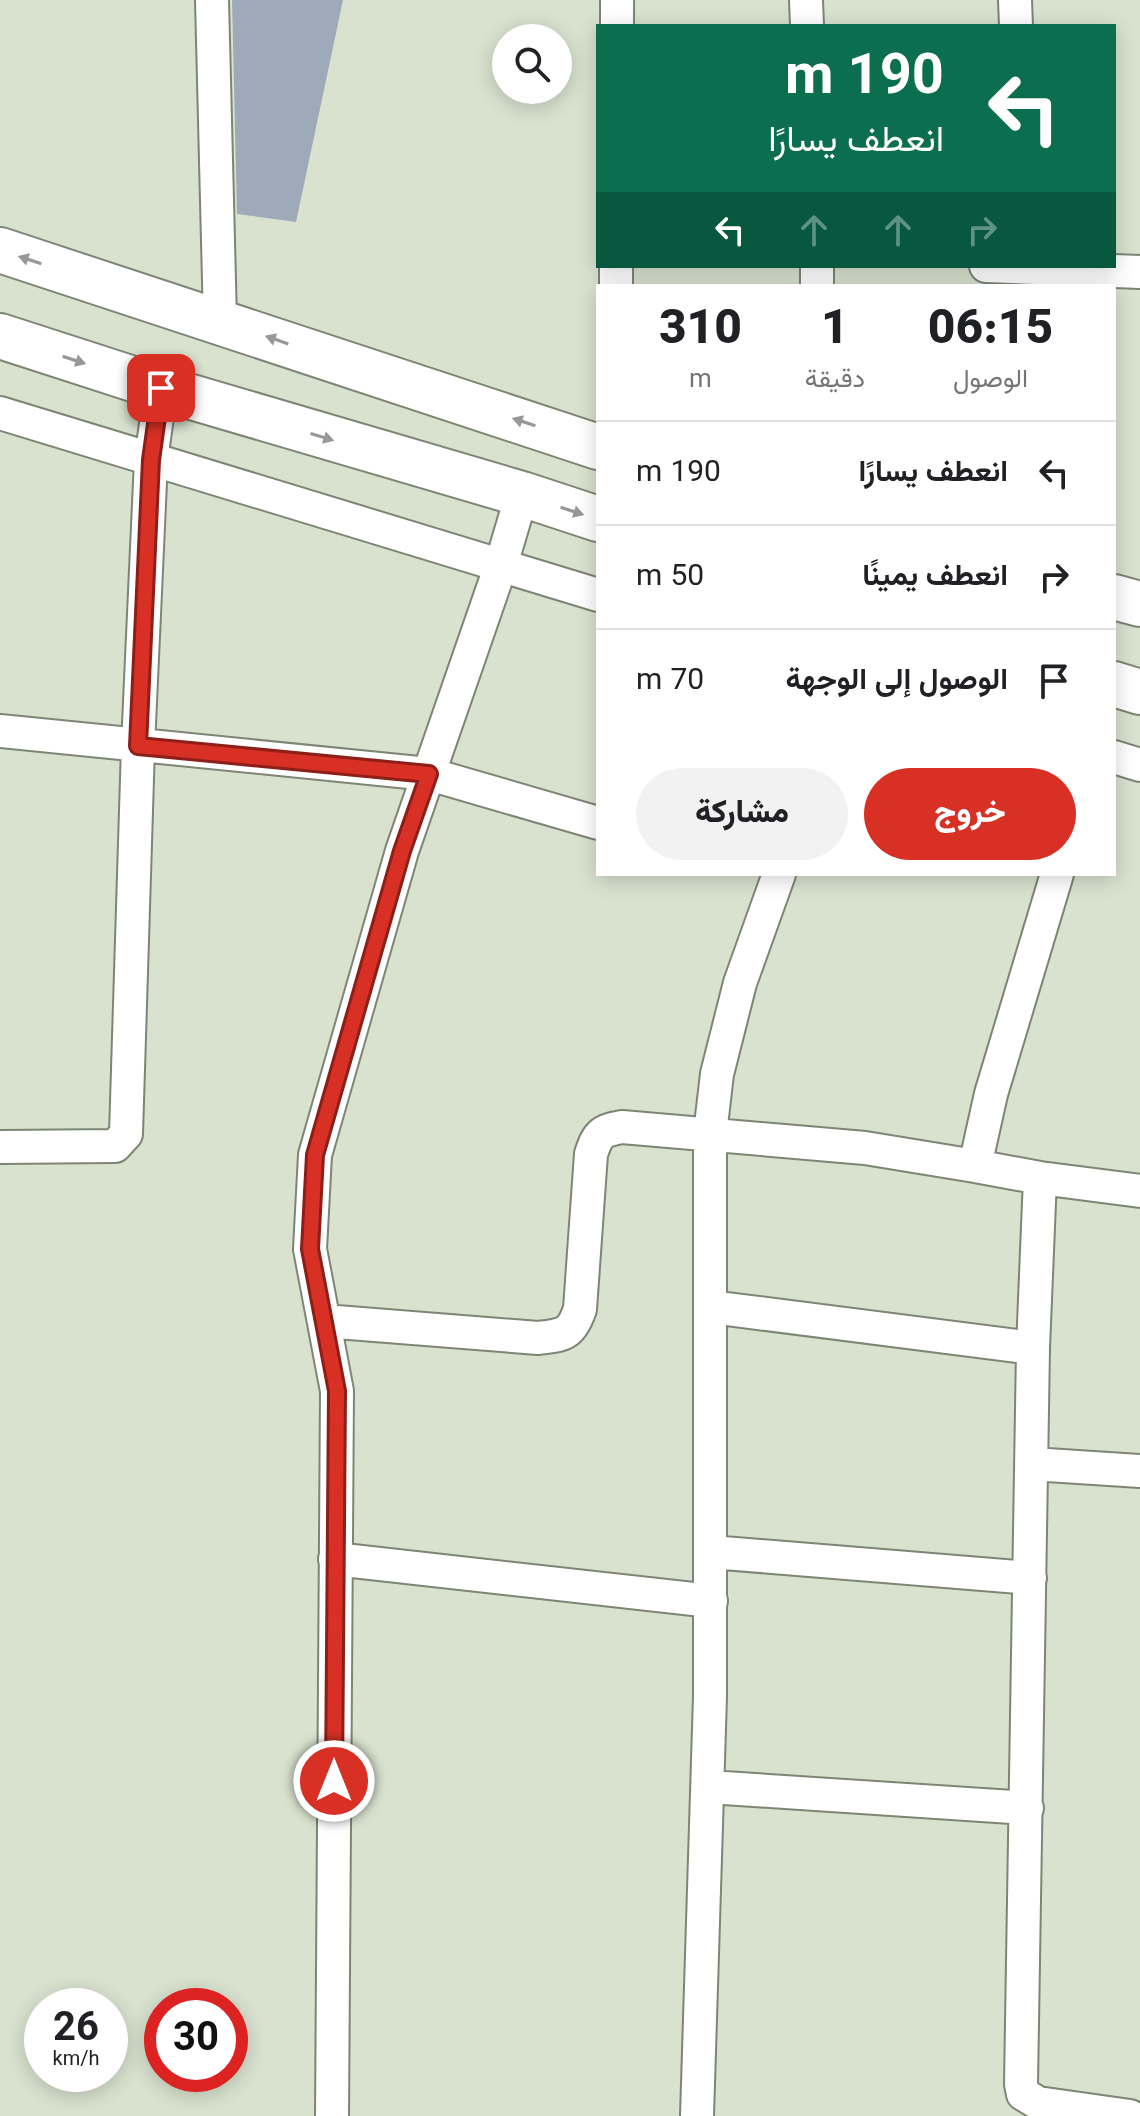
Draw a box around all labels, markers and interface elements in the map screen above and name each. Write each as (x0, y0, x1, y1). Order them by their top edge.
map controls (492, 24, 572, 104)
button: search (492, 24, 572, 104)
text: 190 m (785, 36, 944, 123)
icon: left (972, 56, 1076, 160)
text: انعطف يسارًا (768, 114, 944, 170)
icon: left (708, 208, 752, 252)
icon: ahead (792, 208, 836, 252)
icon: ahead (876, 208, 920, 252)
icon: right (960, 208, 1004, 252)
one-way arrow (18, 253, 42, 265)
text: 310 (659, 294, 742, 369)
text: 1 (821, 294, 849, 369)
text: 06:15 (928, 294, 1053, 369)
one-way arrow (265, 334, 289, 346)
one-way arrow (62, 354, 86, 366)
pin (127, 354, 195, 422)
text: m (689, 360, 712, 401)
text: دقيقة (805, 360, 865, 401)
text: الوصول (953, 360, 1028, 401)
icon: arrive (139, 366, 183, 410)
one-way arrow (512, 416, 536, 428)
one-way arrow (311, 431, 335, 444)
text: 190 m (636, 450, 721, 497)
text: انعطف يسارًا (858, 450, 1008, 497)
icon: left (1032, 451, 1076, 495)
one-way arrow (560, 505, 584, 517)
text: 50 m (636, 554, 704, 601)
text: انعطف يمينًا (862, 554, 1008, 601)
icon: right (1032, 555, 1076, 599)
text: 70 m (636, 658, 704, 705)
text: الوصول إلى الوجهة (785, 658, 1008, 705)
icon: arrive (1032, 659, 1076, 703)
button: مشاركة (636, 768, 848, 860)
button: خروج (864, 768, 1076, 860)
position arrow (292, 1739, 376, 1823)
speed limit sign: 30 (144, 1988, 248, 2092)
text: 26 (53, 1999, 99, 2061)
text: km/h (53, 2044, 99, 2076)

